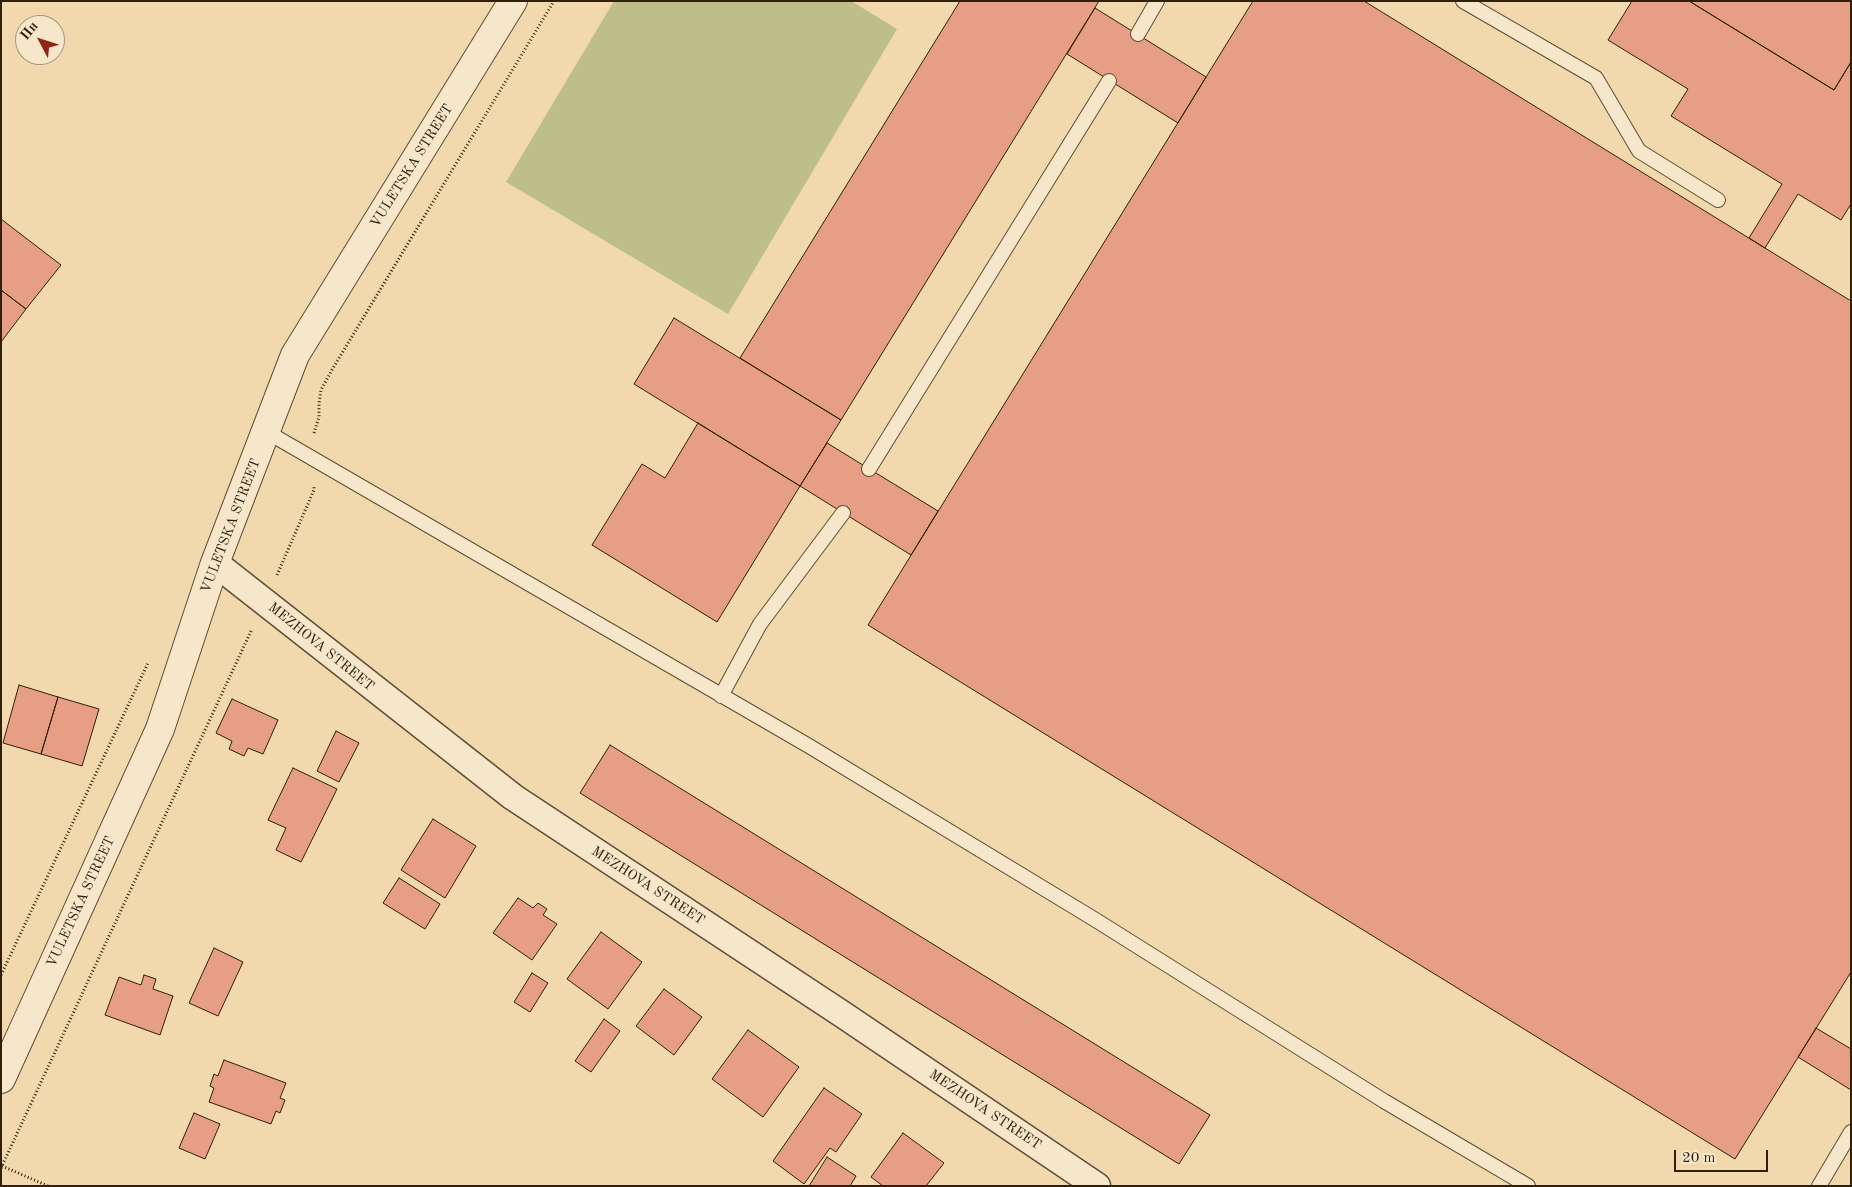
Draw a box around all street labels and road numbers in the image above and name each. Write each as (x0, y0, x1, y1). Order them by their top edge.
street label: VULETSKA STREET (367, 101, 457, 231)
street label: VULETSKA STREET (198, 456, 264, 596)
street label: MEZHOVA STREET (265, 599, 377, 695)
street label: VULETSKA STREET (43, 834, 119, 970)
street label: MEZHOVA STREET (588, 843, 708, 929)
street label: MEZHOVA STREET (926, 1066, 1044, 1154)

